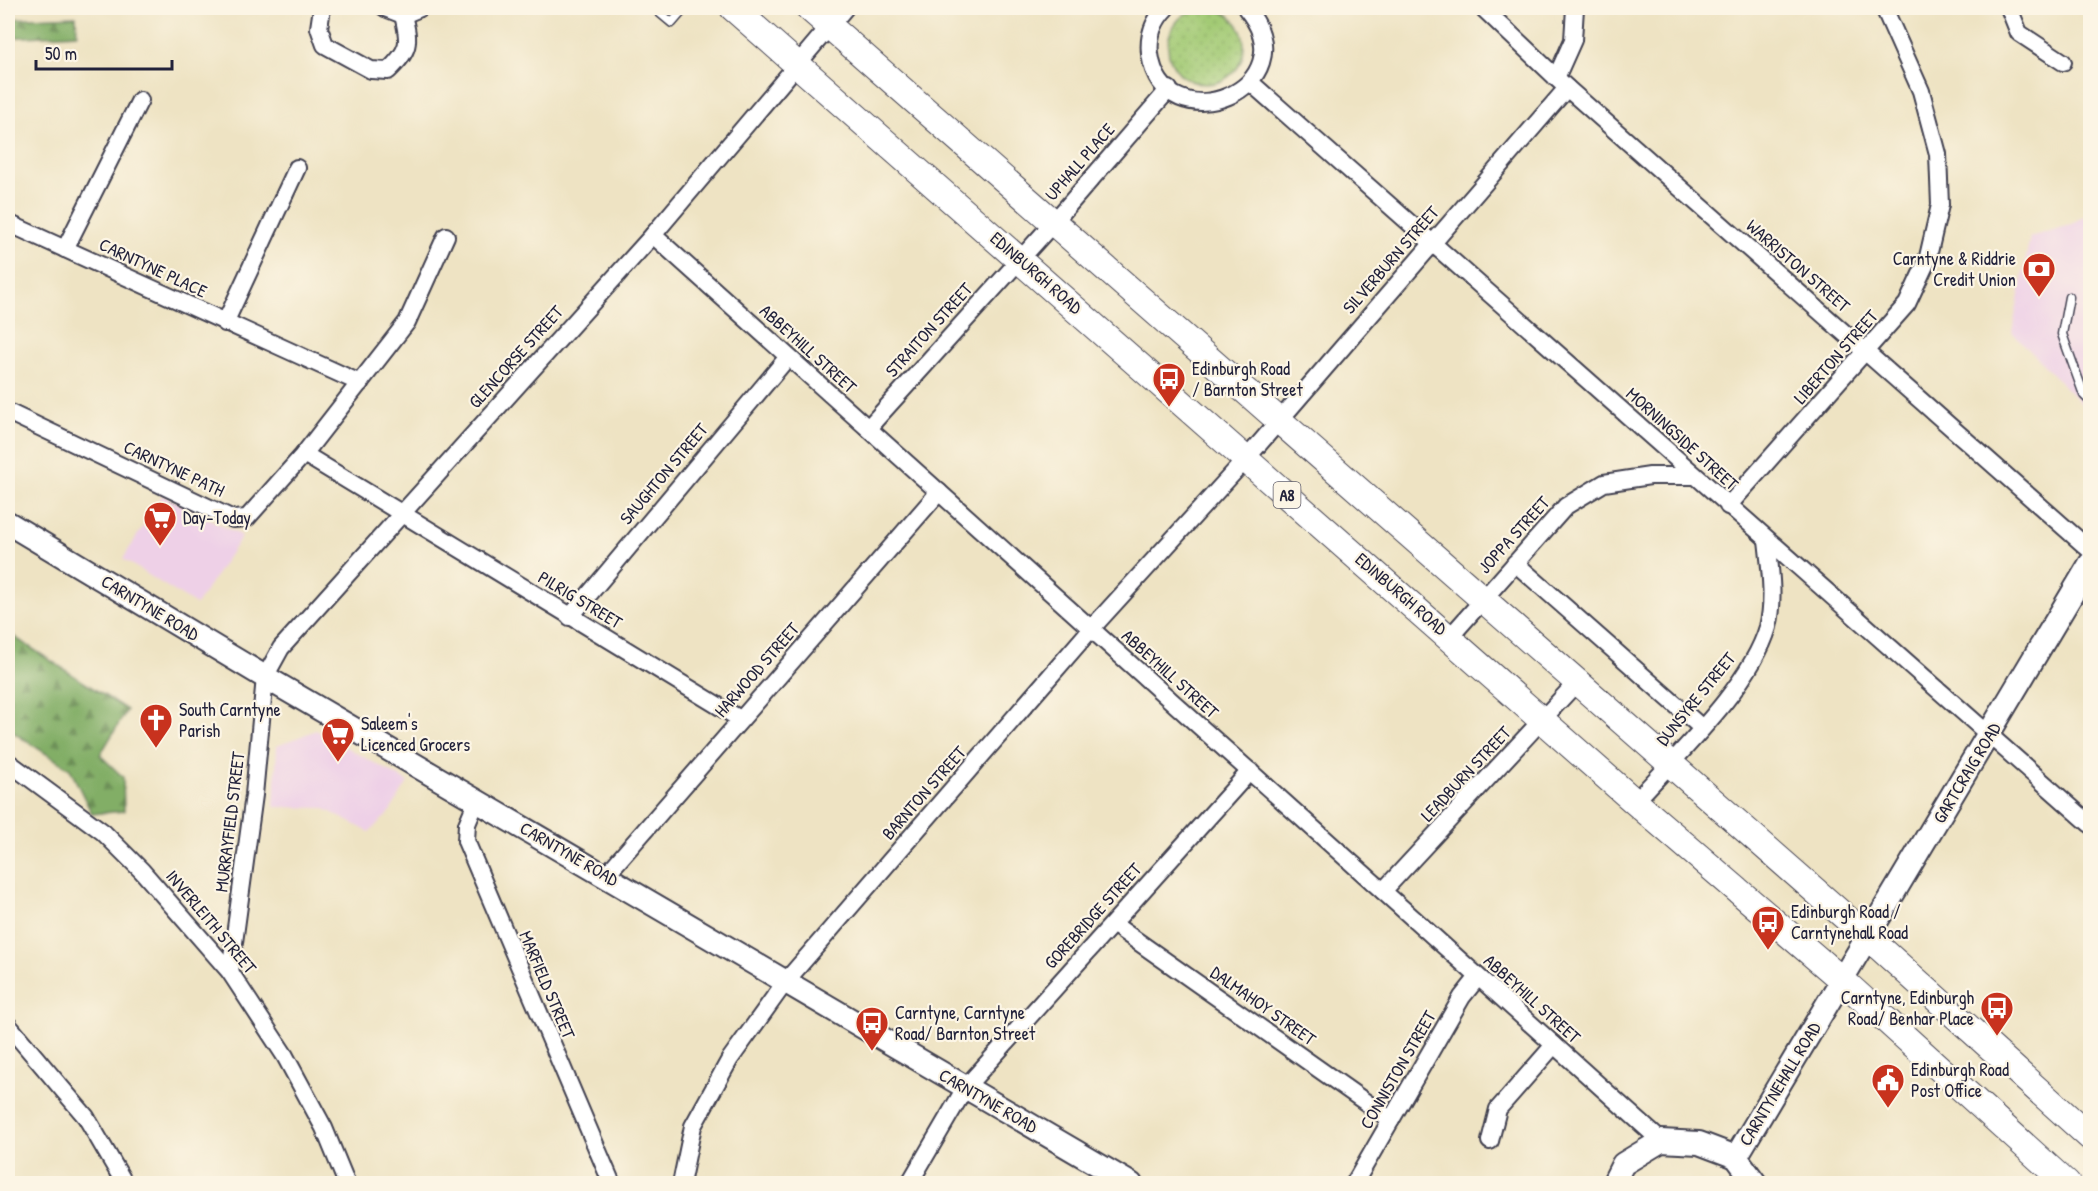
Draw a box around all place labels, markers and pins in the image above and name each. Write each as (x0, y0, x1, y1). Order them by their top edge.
place label: Carntyne & Riddrie Credit Union (1893, 246, 2016, 292)
bank icon: Carntyne & Riddrie Credit Union (2021, 251, 2057, 298)
place label: Edinburgh Road / Barnton Street (1192, 356, 1303, 402)
bus stop icon: Edinburgh Road / Barnton Street (1151, 361, 1187, 408)
supermarket icon: Day-Today (142, 500, 178, 547)
place label: Day-Today (183, 505, 251, 530)
place label: South Carntyne Parish (179, 697, 281, 743)
church icon: South Carntyne Parish (138, 702, 174, 749)
place label: Saleem's Licenced Grocers (361, 711, 470, 757)
supermarket icon: Saleem's Licenced Grocers (320, 716, 356, 763)
place label: Edinburgh Road / Carntynehall Road (1791, 899, 1908, 945)
bus stop icon: Edinburgh Road / Carntynehall Road (1750, 904, 1786, 951)
place label: Carntyne, Edinburgh Road/ Benhar Place (1841, 985, 1974, 1031)
bus stop icon: Carntyne, Edinburgh Road/ Benhar Place (1979, 990, 2015, 1037)
place label: Carntyne, Carntyne Road/ Barnton Street (895, 1000, 1036, 1046)
bus stop icon: Carntyne, Carntyne Road/ Barnton Street (854, 1005, 890, 1052)
place label: Edinburgh Road Post Office (1911, 1057, 2009, 1103)
public building icon: Edinburgh Road Post Office (1870, 1062, 1906, 1109)

